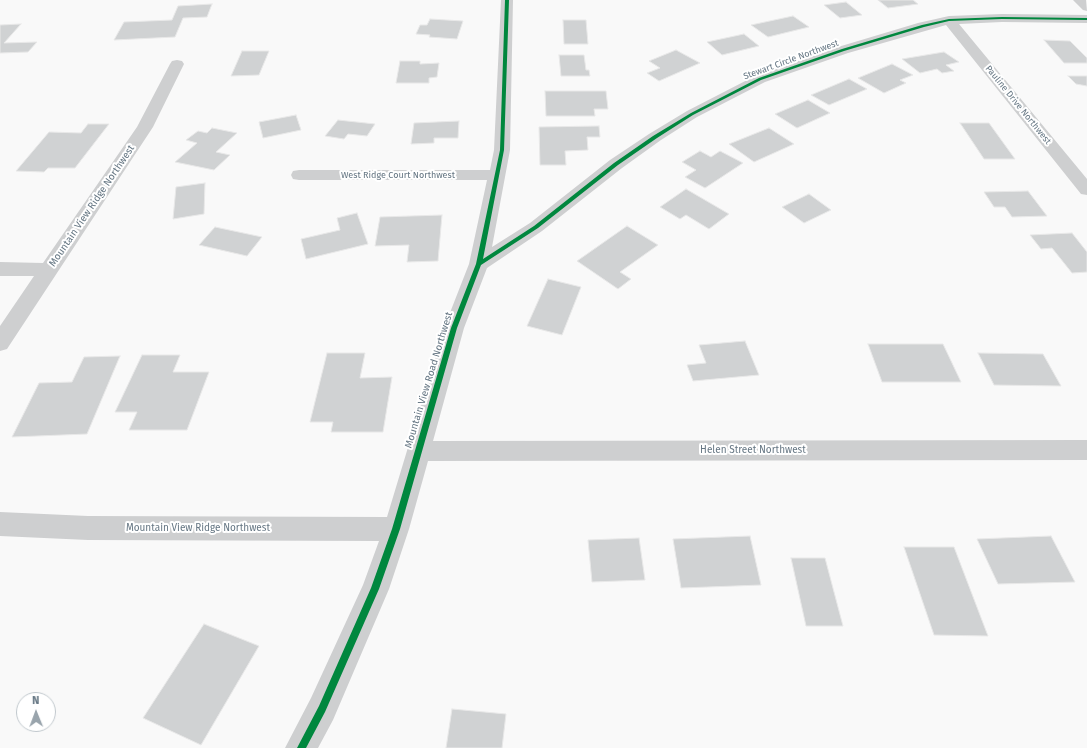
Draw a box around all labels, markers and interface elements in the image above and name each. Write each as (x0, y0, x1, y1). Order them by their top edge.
street label: Stewart Circle Northwest (742, 38, 840, 82)
street label: Pauline Drive Northwest (983, 63, 1053, 147)
street label: Mountain View Ridge Northwest (47, 143, 137, 269)
street label: West Ridge Court Northwest (341, 170, 455, 180)
street label: Mountain View Road Northwest (403, 310, 455, 450)
street label: Helen Street Northwest (700, 444, 806, 456)
street label: Mountain View Ridge Northwest (126, 522, 270, 534)
north arrow (16, 692, 56, 732)
text: N (32, 694, 40, 707)

